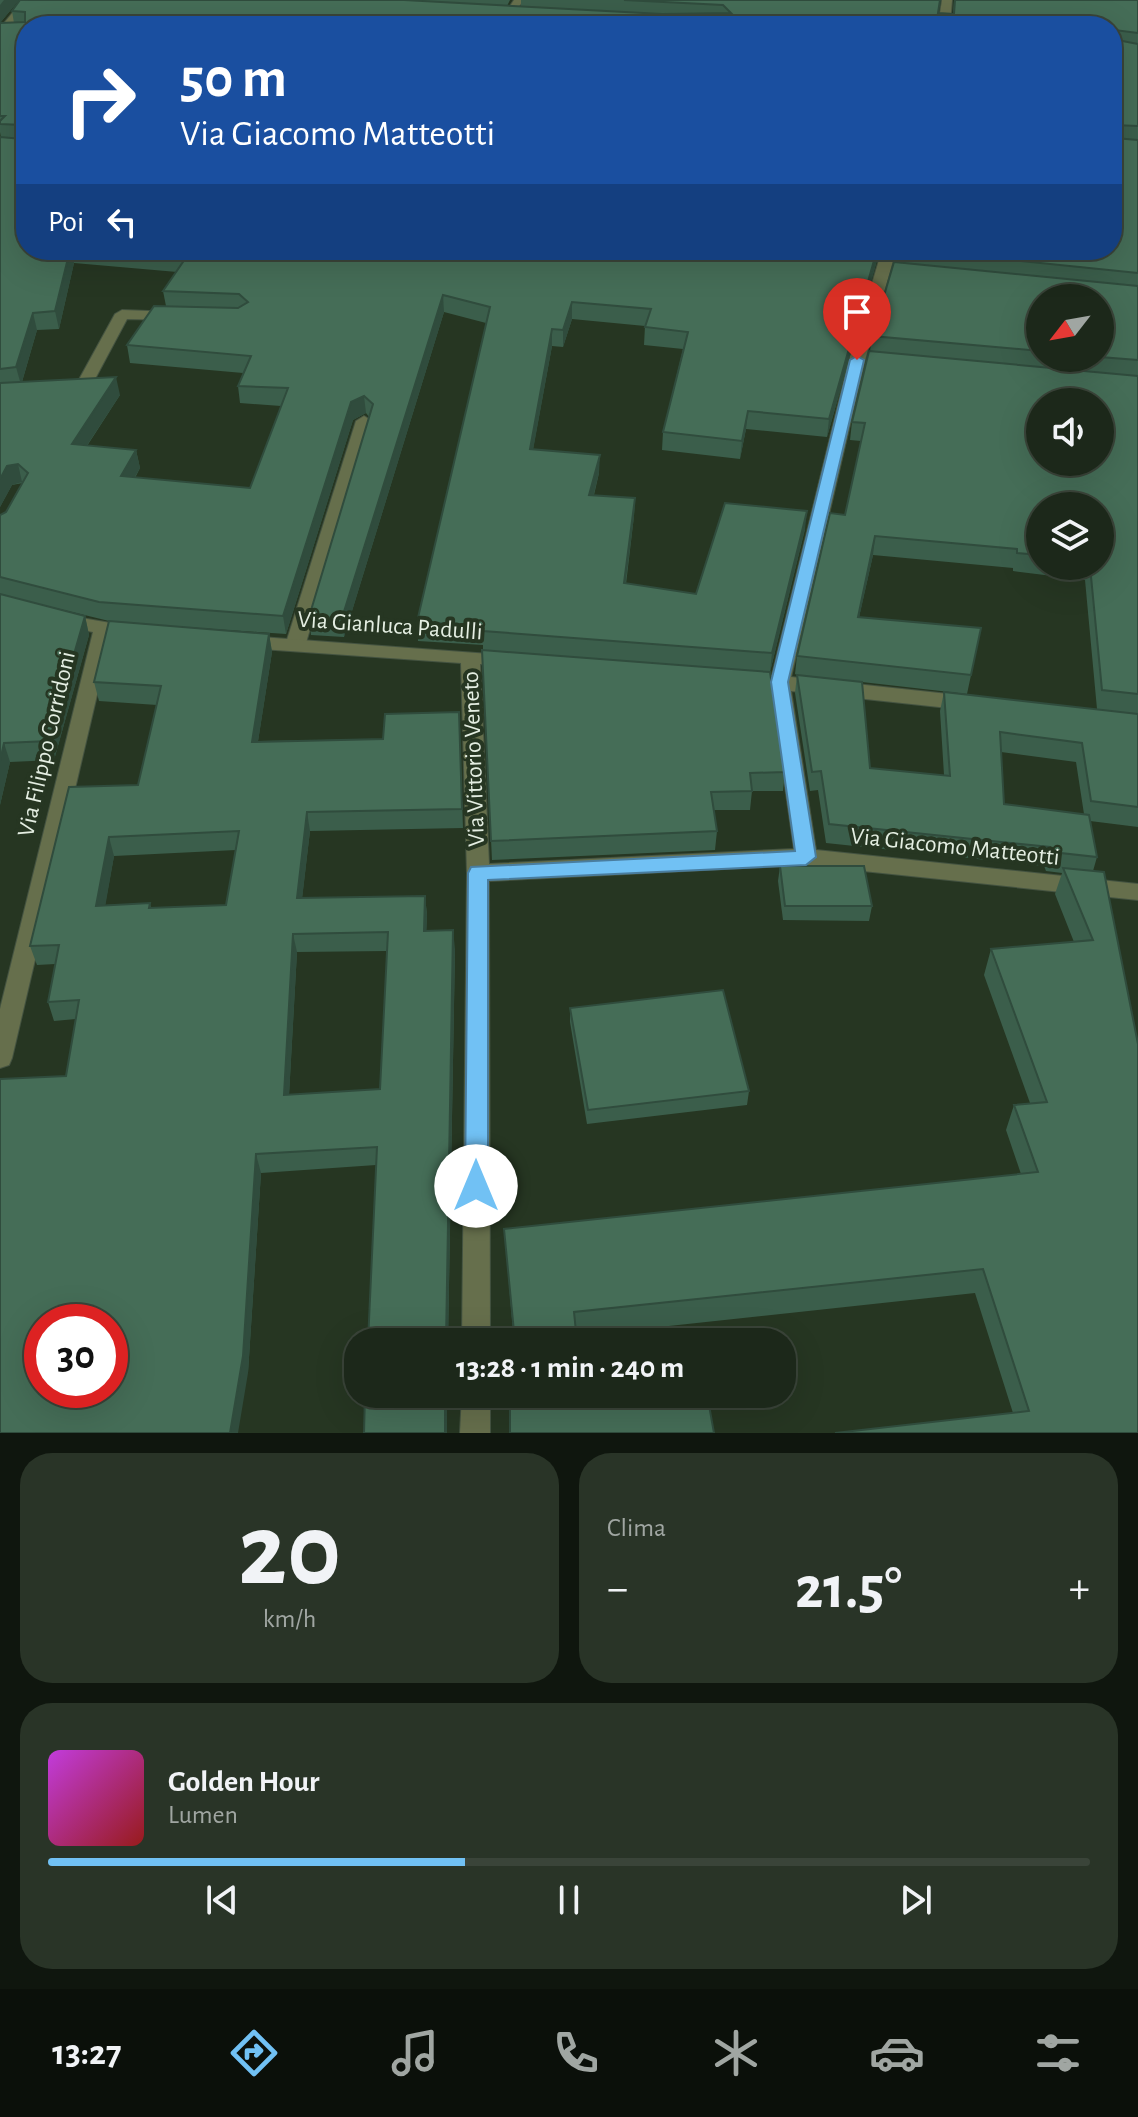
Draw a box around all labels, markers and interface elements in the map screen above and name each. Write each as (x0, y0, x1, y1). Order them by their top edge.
icon: right (48, 48, 152, 152)
text: 50 m (180, 51, 287, 107)
text: Via Giacomo Matteotti (180, 116, 495, 152)
icon: left (100, 200, 144, 244)
text: Poi (48, 207, 84, 237)
pin (823, 278, 891, 360)
north arrow (1026, 284, 1114, 372)
map controls (1026, 284, 1114, 580)
icon: arrive (835, 290, 879, 334)
button: sound (1026, 388, 1114, 476)
button: layers (1026, 492, 1114, 580)
street label: Via Gianluca Padulli (297, 608, 483, 644)
street label: Via Filippo Corridoni (14, 649, 80, 839)
street label: Via Vittorio Veneto (459, 671, 489, 847)
street label: Via Giacomo Matteotti (849, 824, 1061, 870)
position arrow (434, 1144, 518, 1228)
speed limit sign: 30 (24, 1304, 128, 1408)
text: 13:28 · 1 min · 240 m (456, 1353, 684, 1383)
text: 20 (238, 1500, 341, 1604)
text: Clima (607, 1515, 666, 1541)
text: 21.5° (795, 1559, 902, 1619)
text: − (607, 1567, 628, 1611)
text: + (1069, 1567, 1090, 1611)
text: km/h (263, 1606, 316, 1632)
text: Golden Hour (168, 1767, 320, 1797)
text: Lumen (168, 1802, 238, 1828)
icon: previous (200, 1878, 244, 1922)
icon: pause (547, 1878, 591, 1922)
icon: next (894, 1878, 938, 1922)
icon: directions (226, 2025, 282, 2081)
icon: music (387, 2025, 443, 2081)
icon: phone (548, 2025, 604, 2081)
icon: climate (708, 2025, 764, 2081)
icon: car (869, 2025, 925, 2081)
icon: filters (1030, 2025, 1086, 2081)
text: 13:27 (52, 2035, 122, 2071)

